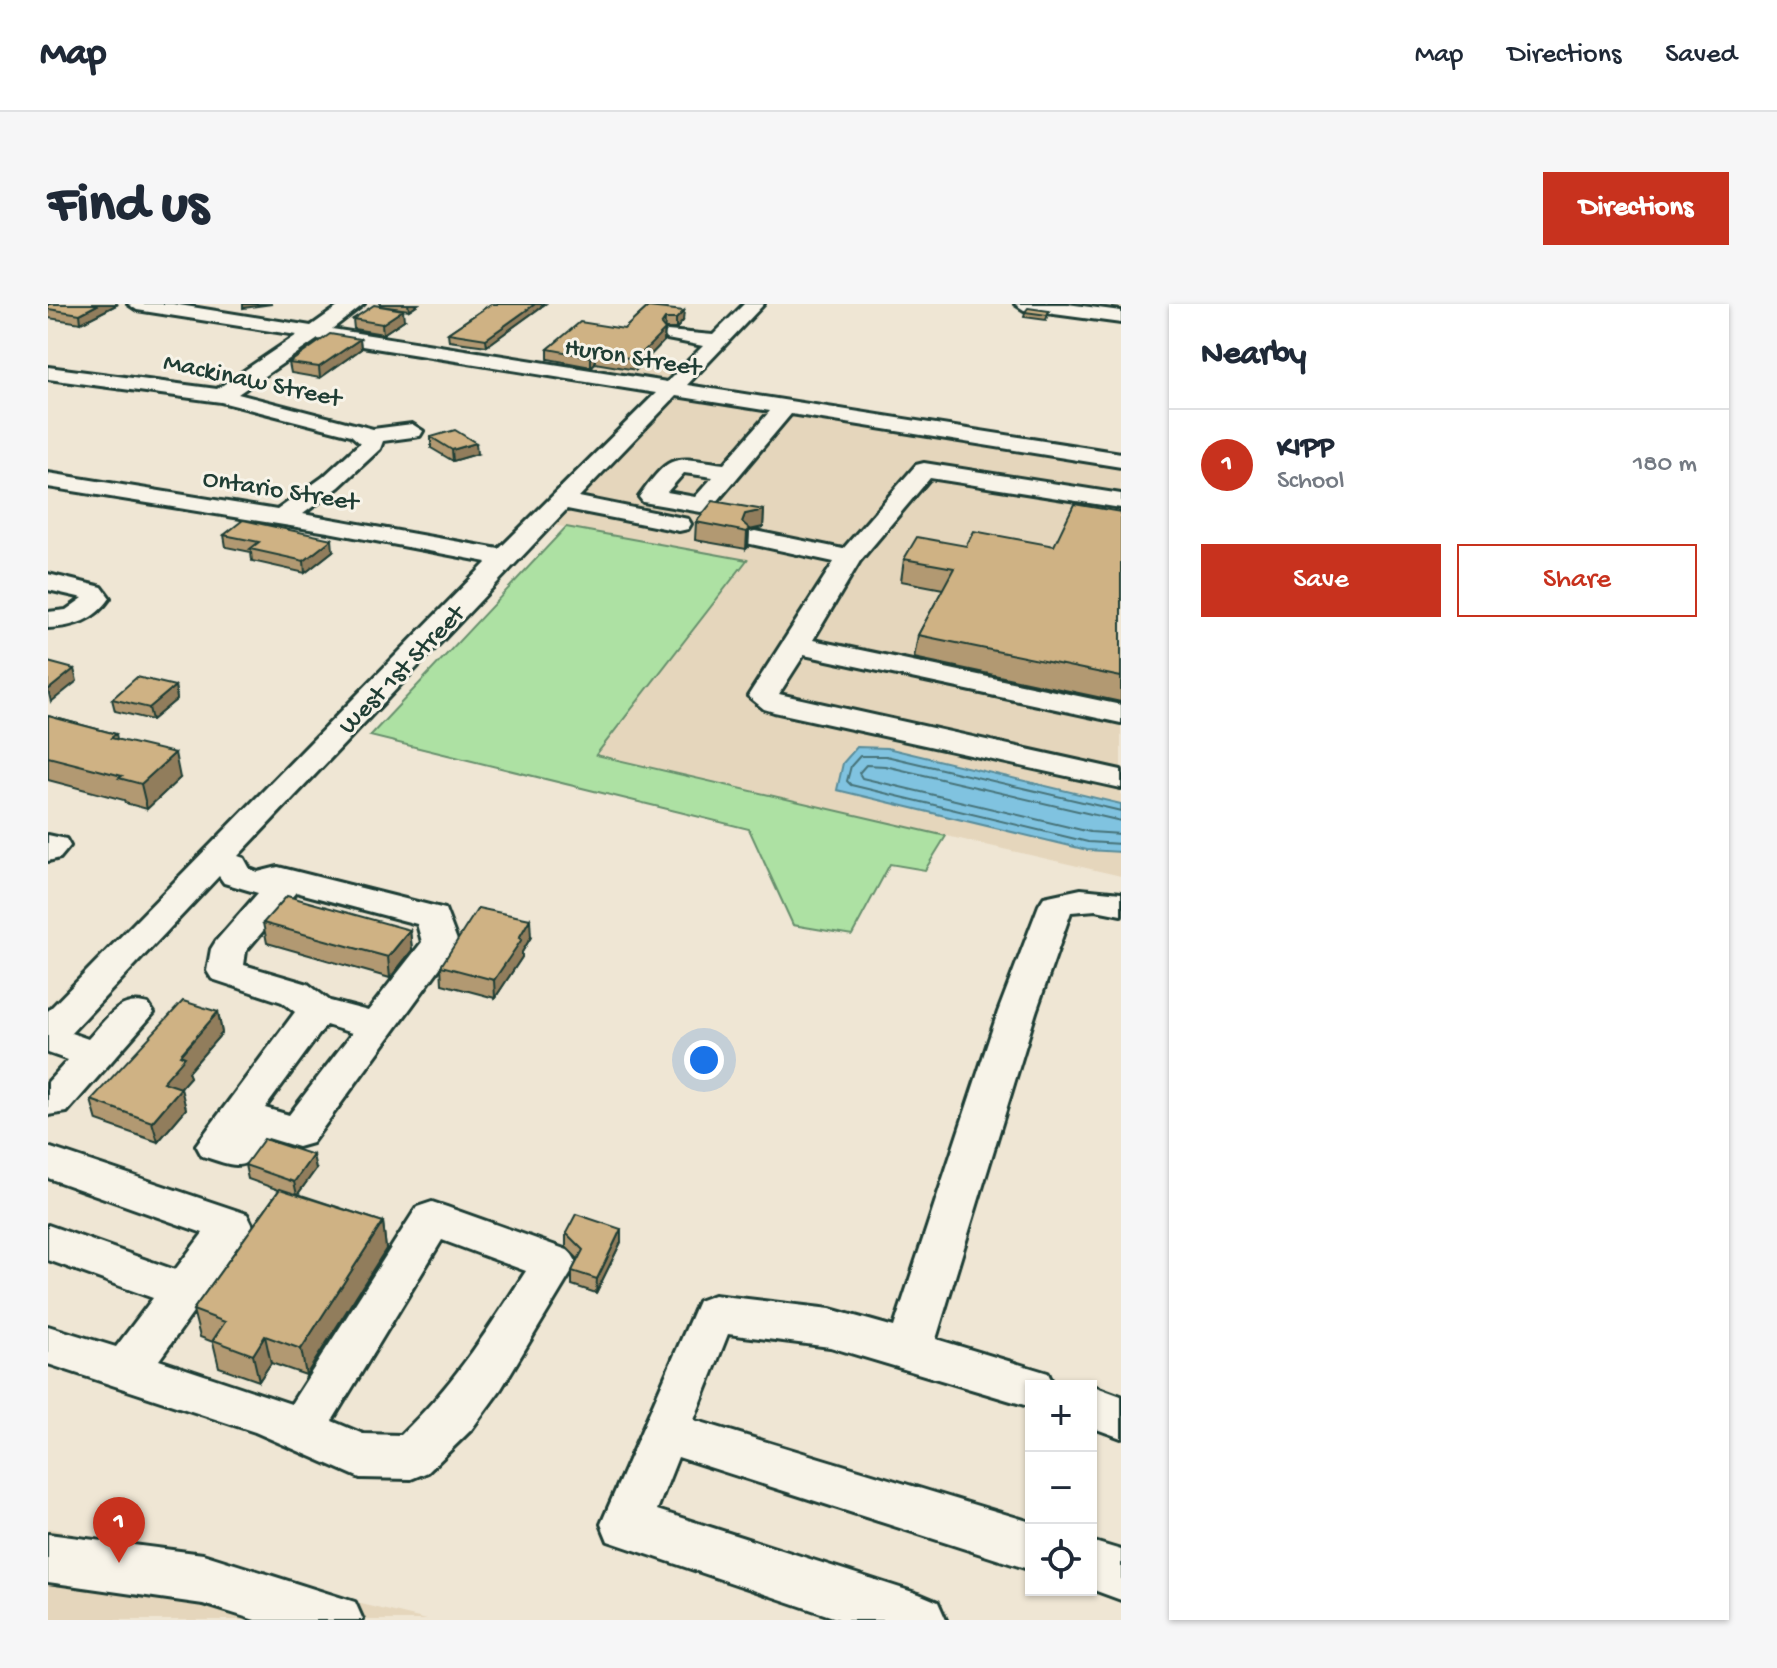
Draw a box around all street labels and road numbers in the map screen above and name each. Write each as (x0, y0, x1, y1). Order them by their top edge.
street label: Huron Street (562, 333, 705, 386)
street label: Mackinaw Street (160, 348, 346, 417)
street label: Ontario Street (200, 465, 363, 520)
street label: West 1st Street (334, 598, 474, 742)

